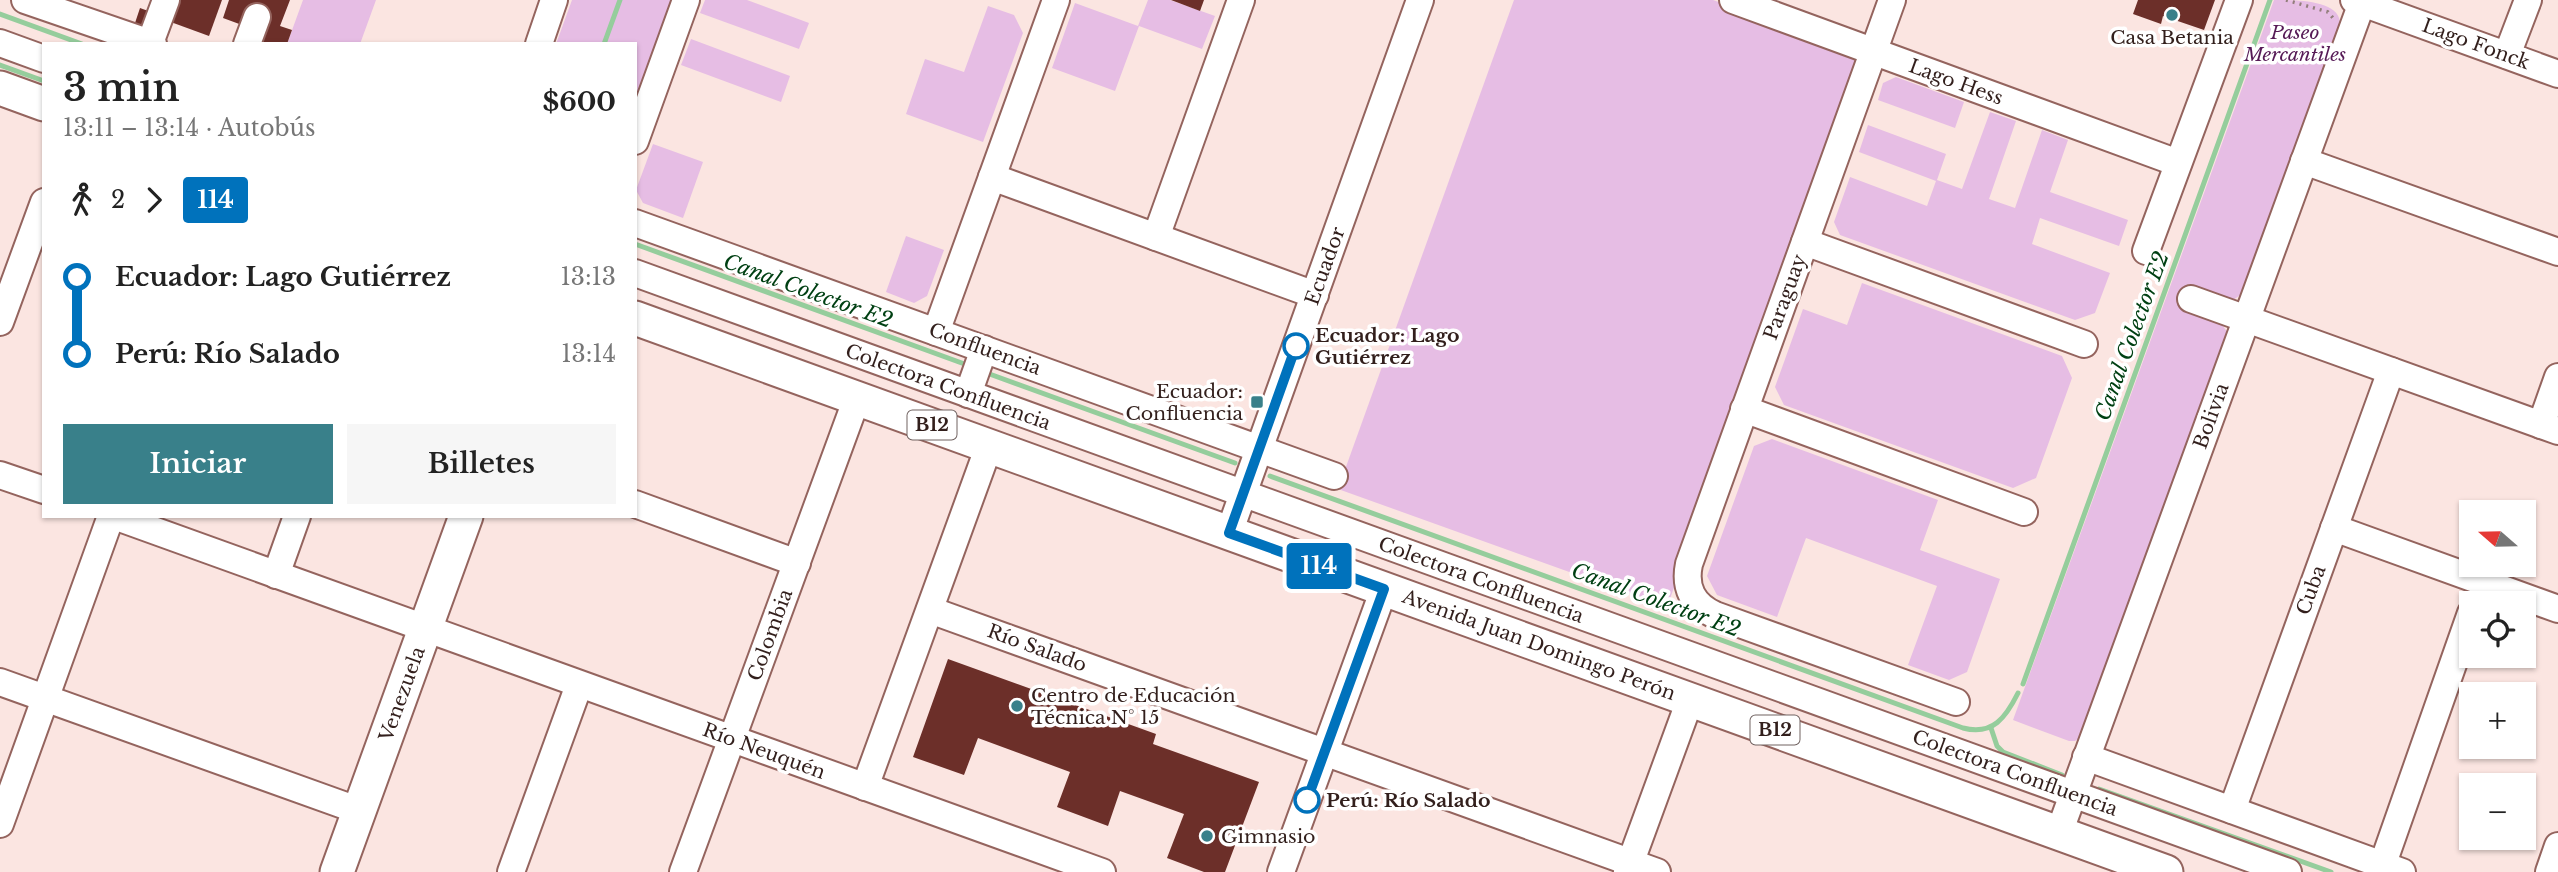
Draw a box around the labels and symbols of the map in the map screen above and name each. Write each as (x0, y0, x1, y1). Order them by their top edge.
marker: Casa Betania (2164, 7, 2180, 23)
street label: Lago Fonck (2419, 14, 2533, 74)
park label: Paseo Mercantiles (2243, 21, 2346, 66)
place label: Casa Betania (2110, 26, 2234, 49)
street label: Lago Hess (1906, 54, 2006, 110)
street label: Ecuador (1300, 224, 1350, 308)
water label: Canal Colector E2 (720, 248, 896, 334)
water label: Canal Colector E2 (2089, 248, 2175, 424)
street label: Paraguay (1759, 251, 1811, 343)
street label: Confluencia (926, 318, 1045, 380)
place label: Ecuador: Lago Gutiérrez (1315, 324, 1460, 369)
marker: Ecuador: Lago Gutiérrez (1283, 333, 1309, 359)
street label: Colectora Confluencia (842, 339, 1054, 435)
place label: Ecuador: Confluencia (1125, 380, 1243, 425)
street label: Bolivia (2189, 380, 2234, 452)
marker: Ecuador: Confluencia (1249, 394, 1265, 410)
road number: B12 (908, 410, 956, 440)
north arrow (2459, 500, 2536, 578)
street label: Colectora Confluencia (1375, 532, 1587, 628)
line badge: 114 (1279, 543, 1359, 589)
water label: Canal Colector E2 (1568, 557, 1744, 643)
street label: Cuba (2291, 562, 2331, 618)
street label: Avenida Juan Domingo Perón (1398, 584, 1679, 705)
street label: Colombia (743, 585, 797, 684)
street label: Río Salado (984, 619, 1090, 677)
street label: Venezuela (374, 643, 430, 745)
place label: Centro de Educación Técnica N° 15 (1031, 684, 1236, 729)
marker: Centro de Educación Técnica N° 15 (1009, 698, 1025, 714)
road number: B12 (1750, 716, 1800, 744)
street label: Río Neuquén (700, 718, 828, 784)
street label: Colectora Confluencia (1909, 725, 2121, 821)
marker: Perú: Río Salado (1294, 787, 1320, 813)
place label: Perú: Río Salado (1326, 789, 1490, 812)
place label: Gimnasio (1221, 825, 1316, 848)
marker: Gimnasio (1199, 828, 1215, 844)

